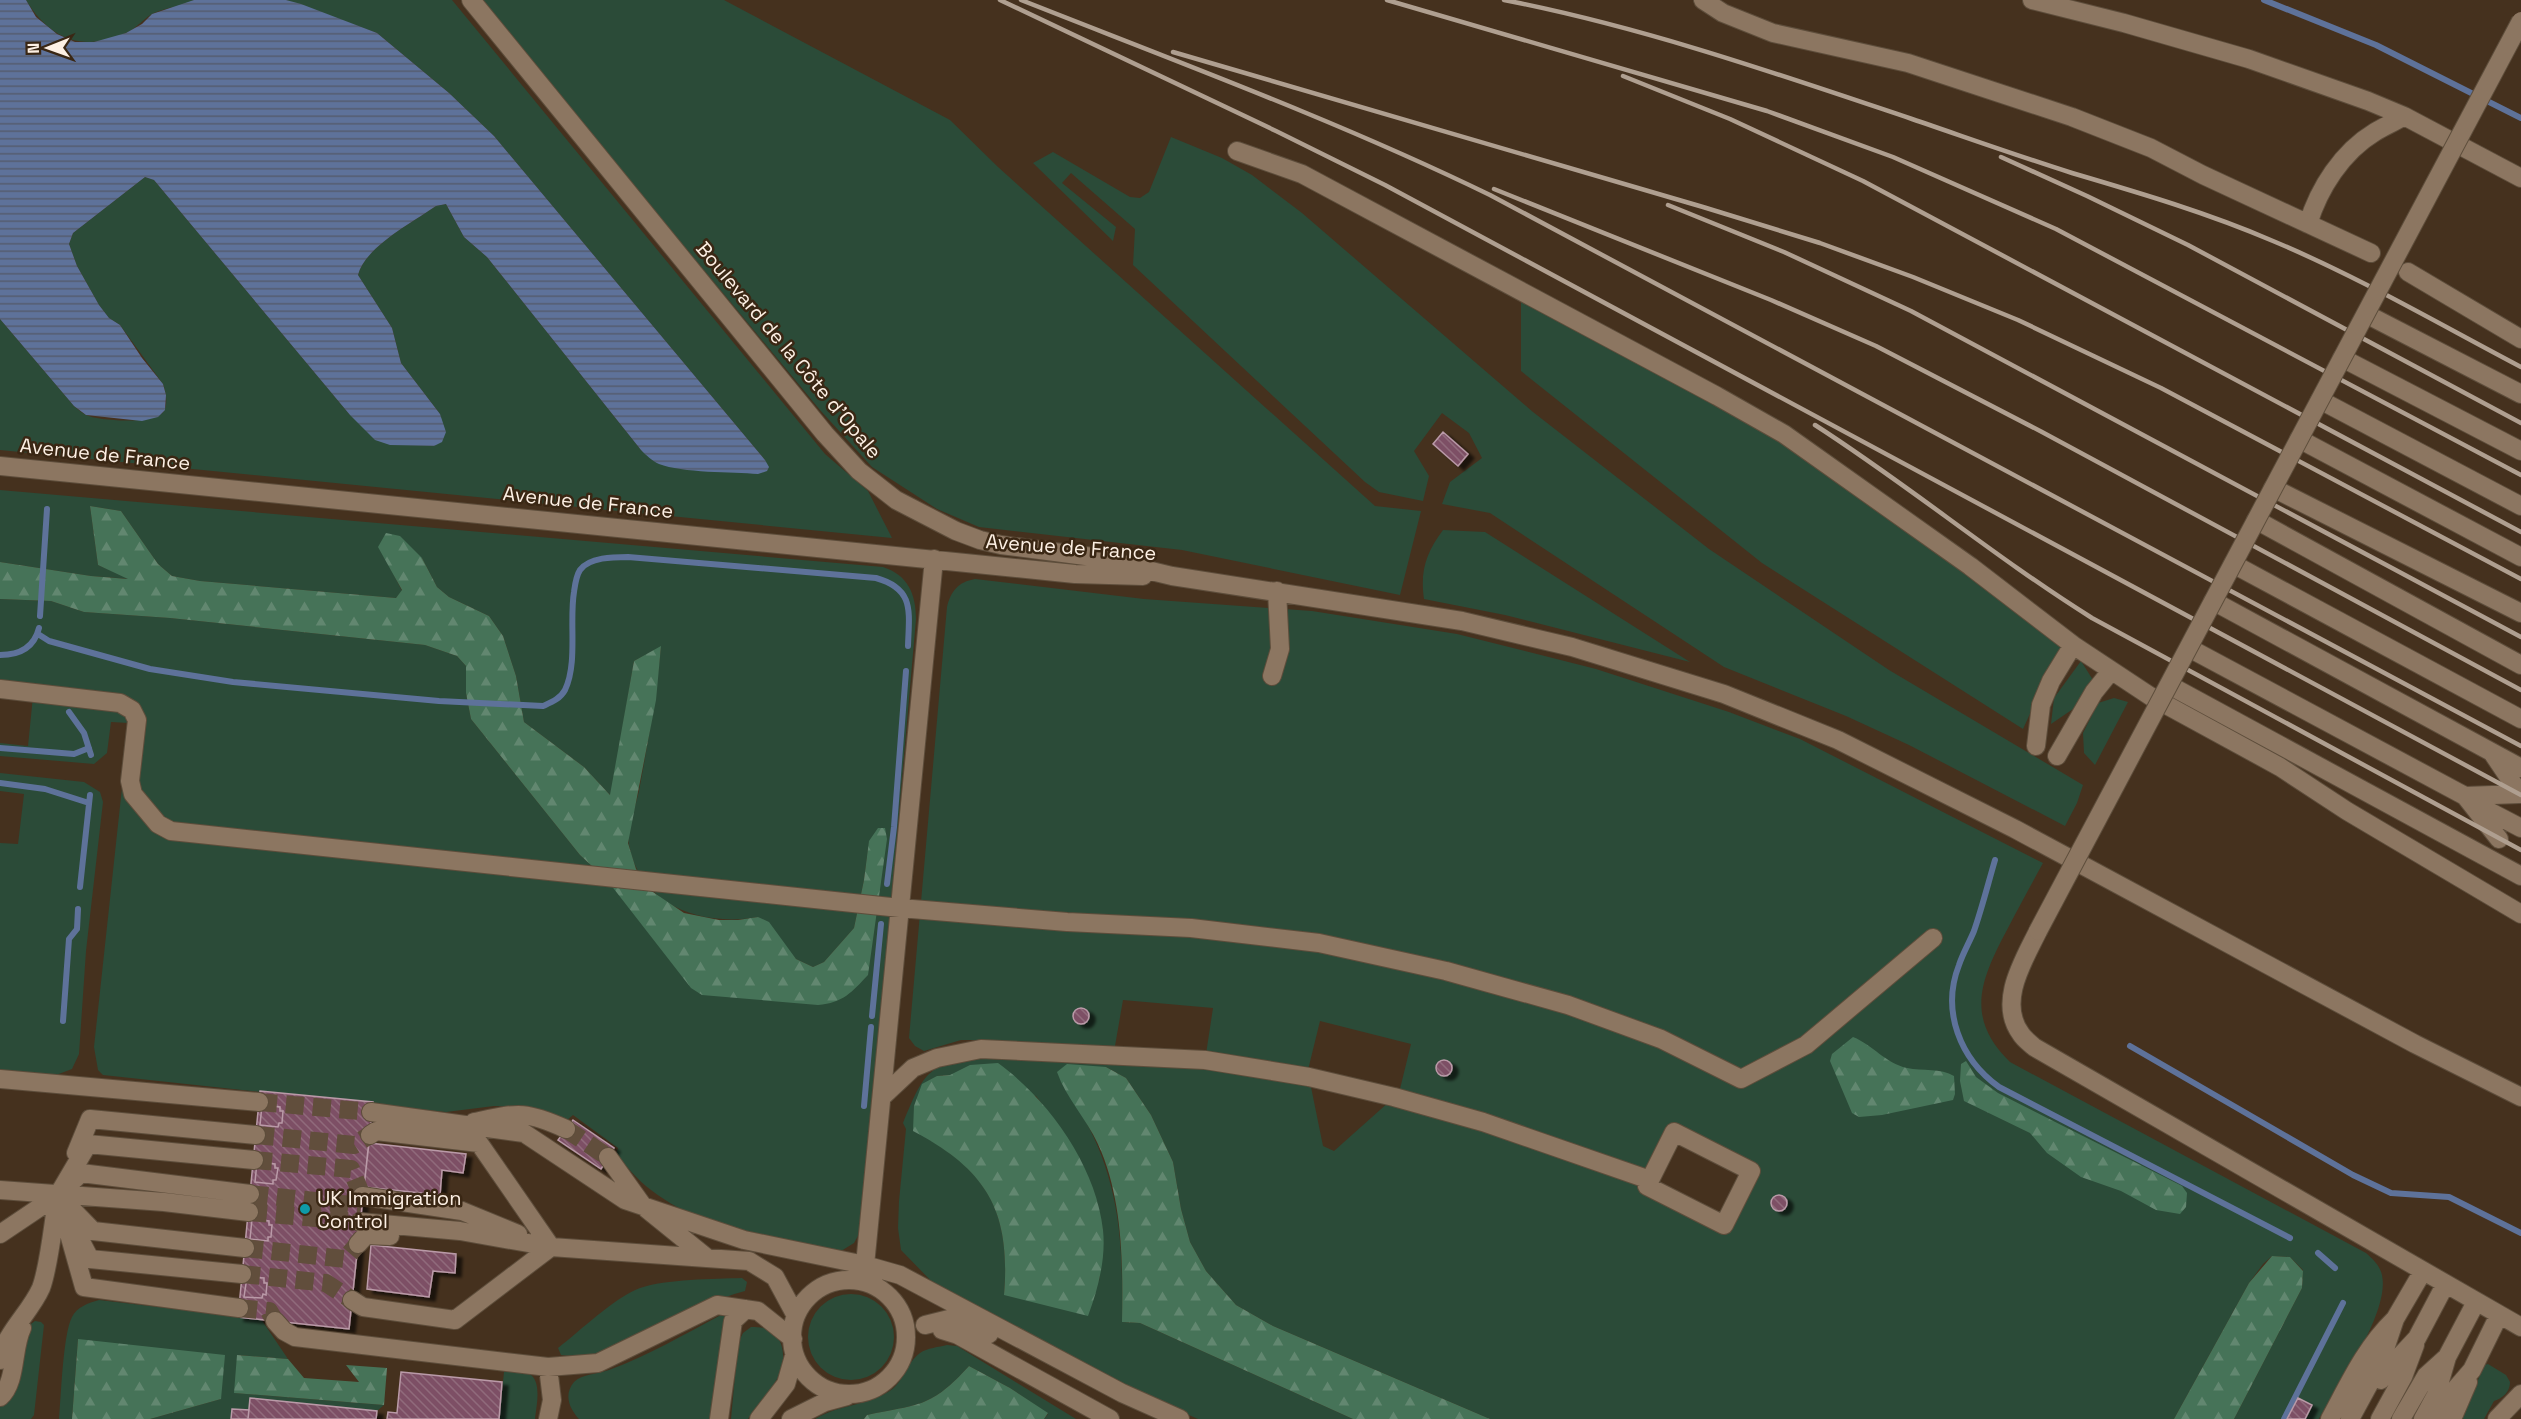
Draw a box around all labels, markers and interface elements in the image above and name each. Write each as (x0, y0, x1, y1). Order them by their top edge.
north arrow (18, 18, 78, 78)
text: N (23, 43, 44, 54)
street label: Boulevard de la Côte d'Opale (690, 236, 888, 464)
street label: Avenue de France (19, 432, 191, 476)
street label: Avenue de France (502, 480, 674, 524)
street label: Avenue de France (985, 528, 1157, 566)
place label: UK Immigration Control (317, 1185, 461, 1234)
marker: UK Immigration Control (298, 1202, 312, 1216)

